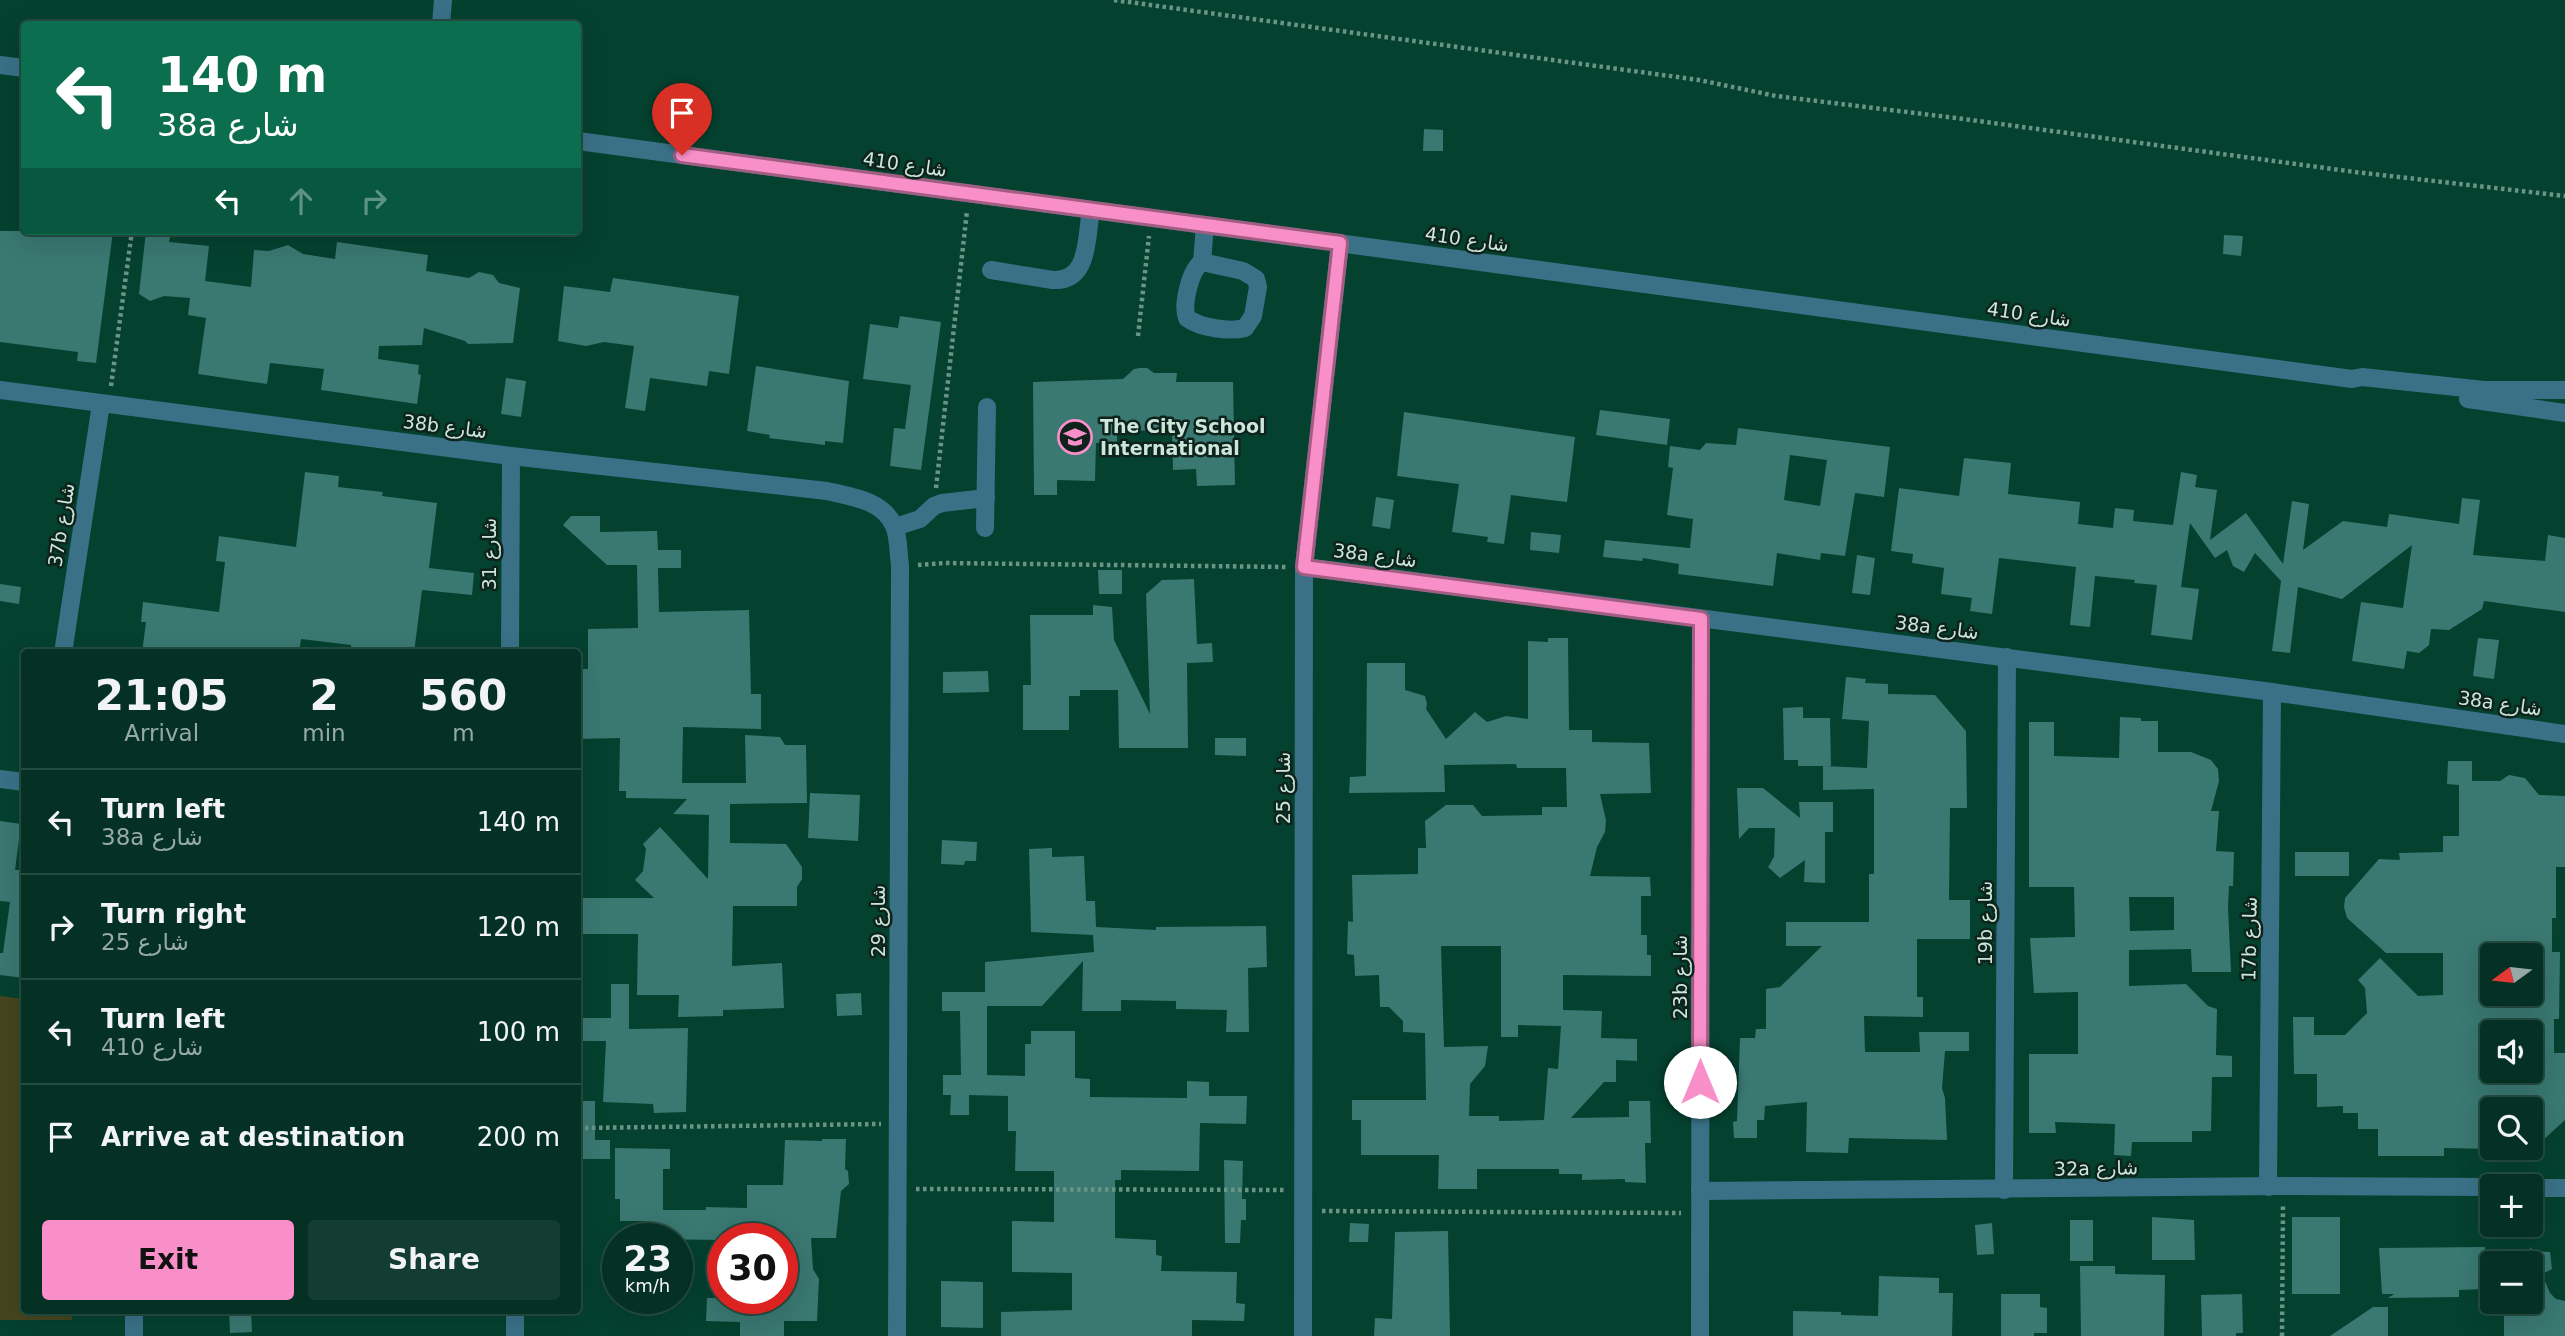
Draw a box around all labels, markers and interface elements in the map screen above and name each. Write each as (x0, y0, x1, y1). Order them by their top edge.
text: 140 m (157, 47, 327, 104)
icon: left (42, 49, 133, 140)
pin (652, 83, 712, 155)
icon: arrive (663, 94, 701, 132)
text: 38a شارع (157, 106, 299, 144)
street label: شارع 410 (861, 147, 948, 182)
icon: left (209, 182, 247, 220)
icon: ahead (282, 182, 320, 220)
icon: right (355, 182, 393, 220)
street label: شارع 410 (1423, 222, 1510, 257)
street label: شارع 410 (1985, 297, 2072, 332)
street label: 38b شارع (402, 410, 488, 443)
place label: The City School International (1100, 415, 1266, 459)
school or university icon: The City School International (1056, 418, 1094, 456)
street label: 37b شارع (44, 482, 79, 569)
street label: شارع 31 (478, 518, 501, 590)
street label: 38a شارع (1332, 539, 1418, 572)
street label: 38a شارع (1894, 611, 1980, 644)
text: 21:05 (95, 671, 229, 720)
text: 2 (309, 671, 339, 720)
text: 560 (420, 671, 507, 720)
street label: 38a شارع (2457, 686, 2543, 721)
text: Arrival (124, 720, 199, 746)
text: min (302, 720, 346, 746)
text: m (452, 720, 475, 746)
street label: شارع 25 (1272, 752, 1295, 824)
text: Turn left (101, 794, 225, 824)
icon: left (42, 803, 80, 841)
text: 140 m (477, 807, 560, 837)
text: 38a شارع (101, 824, 203, 850)
street label: 19b شارع (1974, 881, 1997, 965)
street label: شارع 29 (867, 885, 890, 957)
street label: 17b شارع (2237, 897, 2262, 981)
text: Turn right (101, 899, 246, 929)
icon: right (42, 908, 80, 946)
text: 120 m (477, 912, 560, 942)
text: شارع 25 (101, 929, 189, 955)
street label: 23b شارع (1669, 935, 1692, 1019)
north arrow (2480, 943, 2543, 1006)
map controls (2480, 943, 2543, 1314)
text: Turn left (101, 1004, 225, 1034)
icon: left (42, 1013, 80, 1051)
text: 100 m (477, 1017, 560, 1047)
button: sound (2480, 1020, 2543, 1083)
text: شارع 410 (101, 1034, 203, 1060)
position arrow (1663, 1045, 1737, 1119)
button: search (2480, 1097, 2543, 1160)
icon: arrive (42, 1118, 80, 1156)
text: Arrive at destination (101, 1122, 405, 1152)
text: 200 m (477, 1122, 560, 1152)
street label: 32a شارع (2054, 1156, 2138, 1181)
button: + (2480, 1174, 2543, 1237)
button: Exit (42, 1220, 294, 1300)
button: Share (308, 1220, 560, 1300)
speed limit sign: 30 (707, 1223, 798, 1314)
text: 23 (623, 1239, 672, 1279)
button: − (2480, 1251, 2543, 1314)
text: km/h (625, 1275, 670, 1296)

